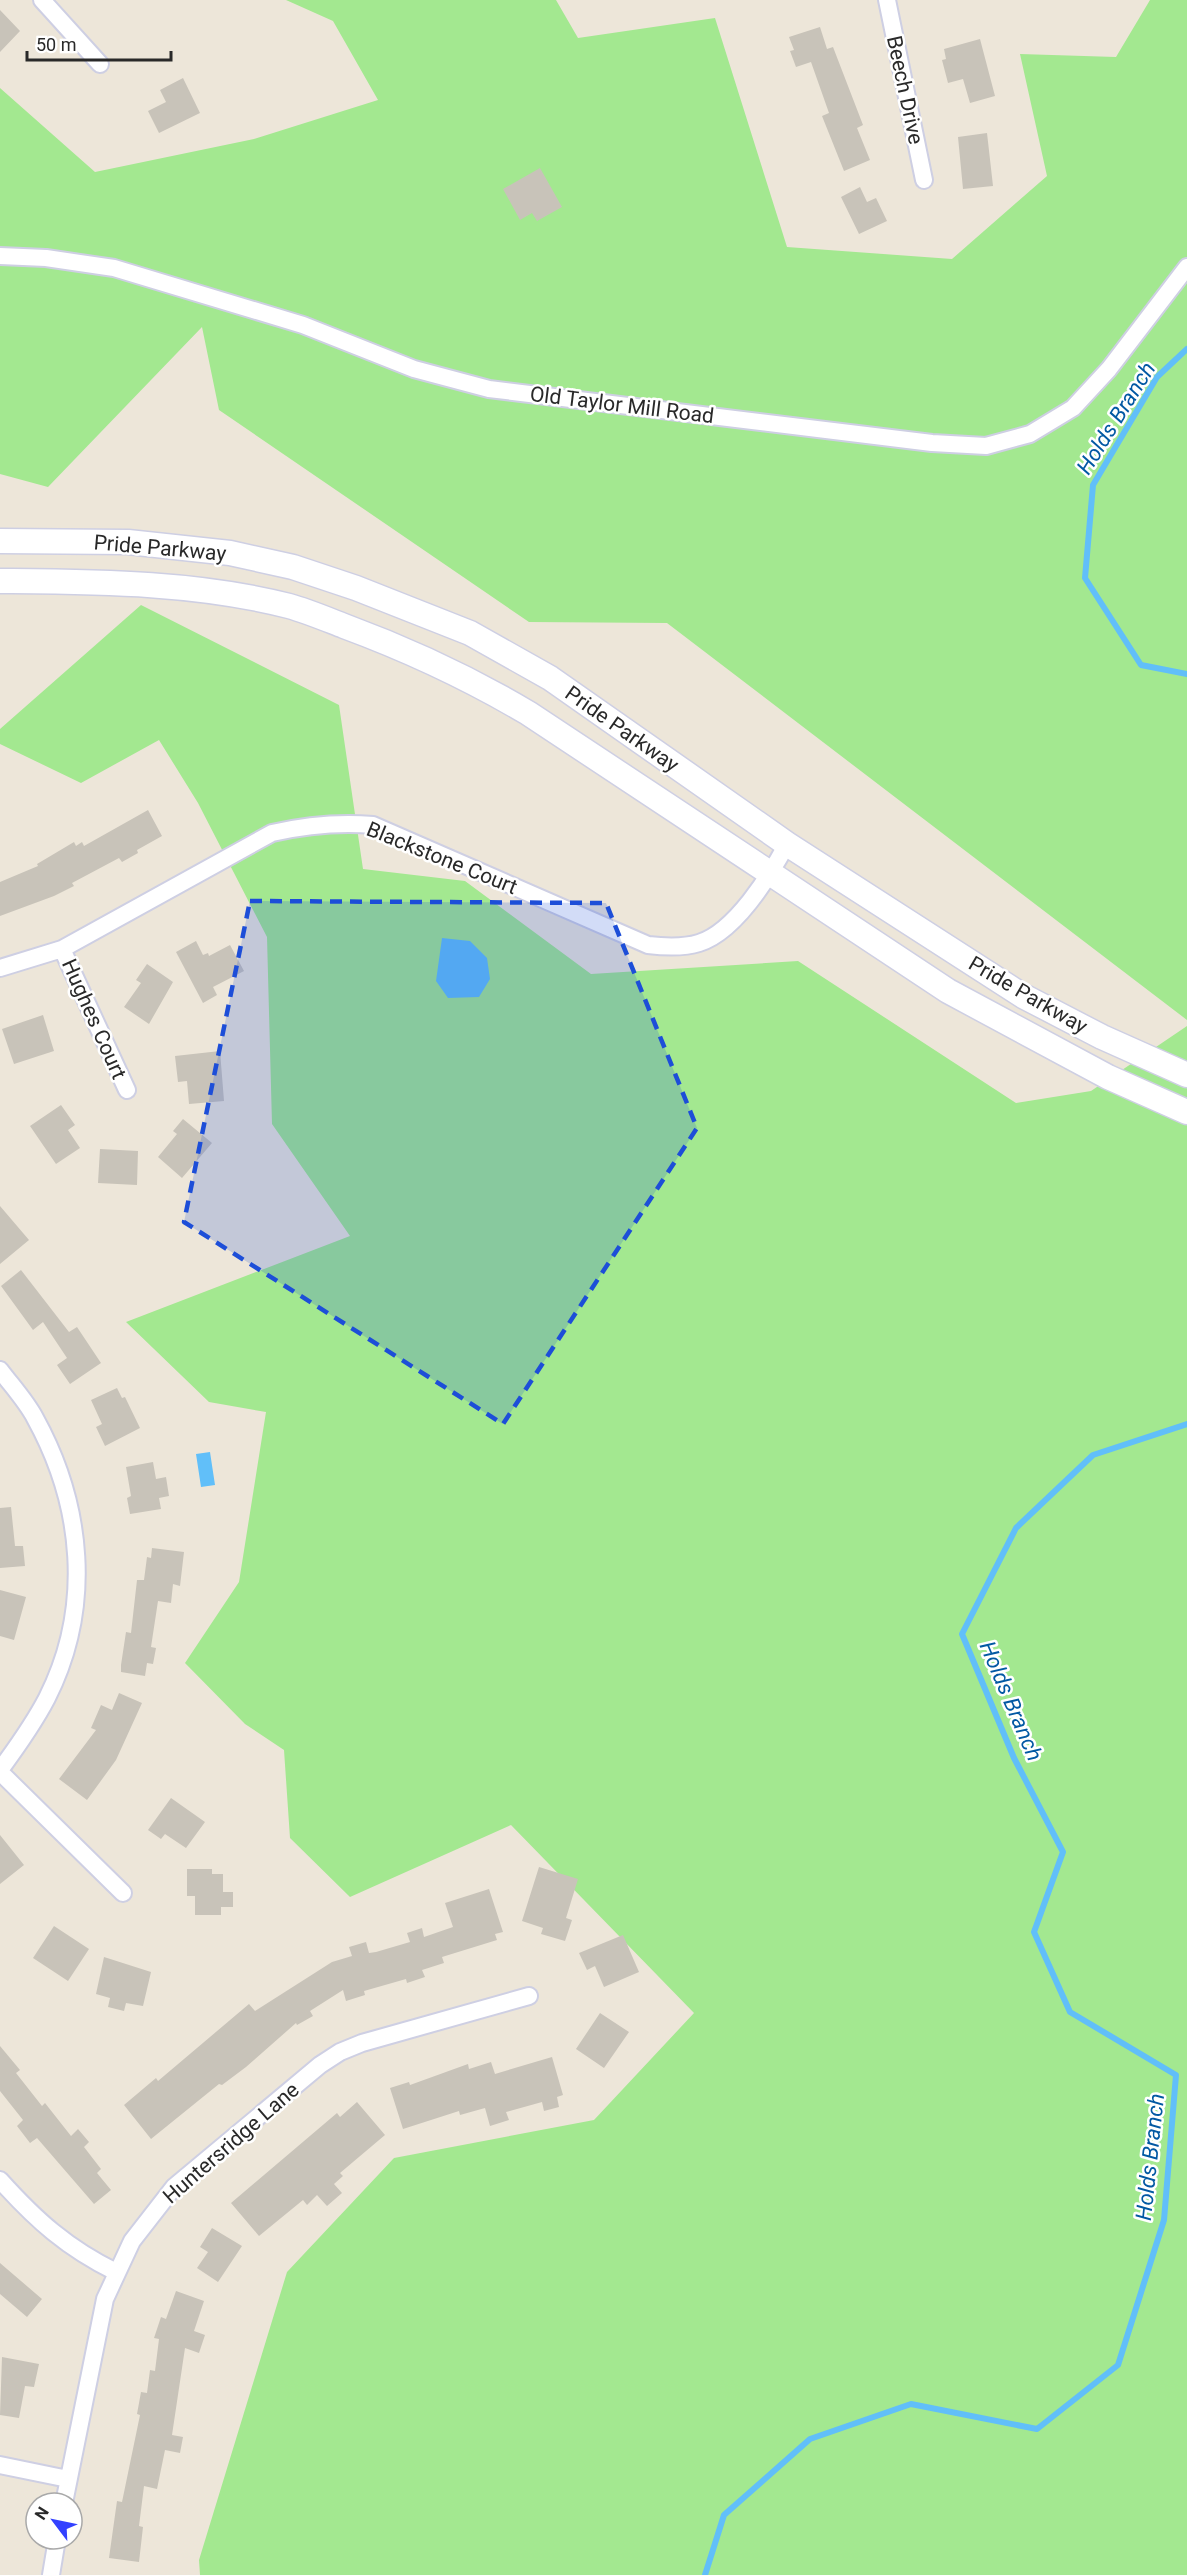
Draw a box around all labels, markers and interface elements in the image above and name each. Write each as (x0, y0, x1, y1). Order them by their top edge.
scale bar (27, 24, 171, 62)
text: 50 m (36, 34, 76, 55)
street label: Beech Drive (882, 34, 928, 146)
water label: Holds Branch (1072, 357, 1160, 479)
street label: Old Taylor Mill Road (529, 382, 715, 428)
street label: Pride Parkway (93, 530, 227, 566)
street label: Pride Parkway (561, 681, 683, 777)
street label: Blackstone Court (363, 817, 521, 899)
street label: Pride Parkway (964, 951, 1092, 1039)
street label: Hughes Court (57, 955, 131, 1083)
water label: Holds Branch (975, 1637, 1047, 1765)
street label: Huntersridge Lane (158, 2078, 304, 2208)
water label: Holds Branch (1131, 2092, 1169, 2222)
north arrow (24, 2491, 84, 2551)
text: N (31, 2503, 53, 2523)

